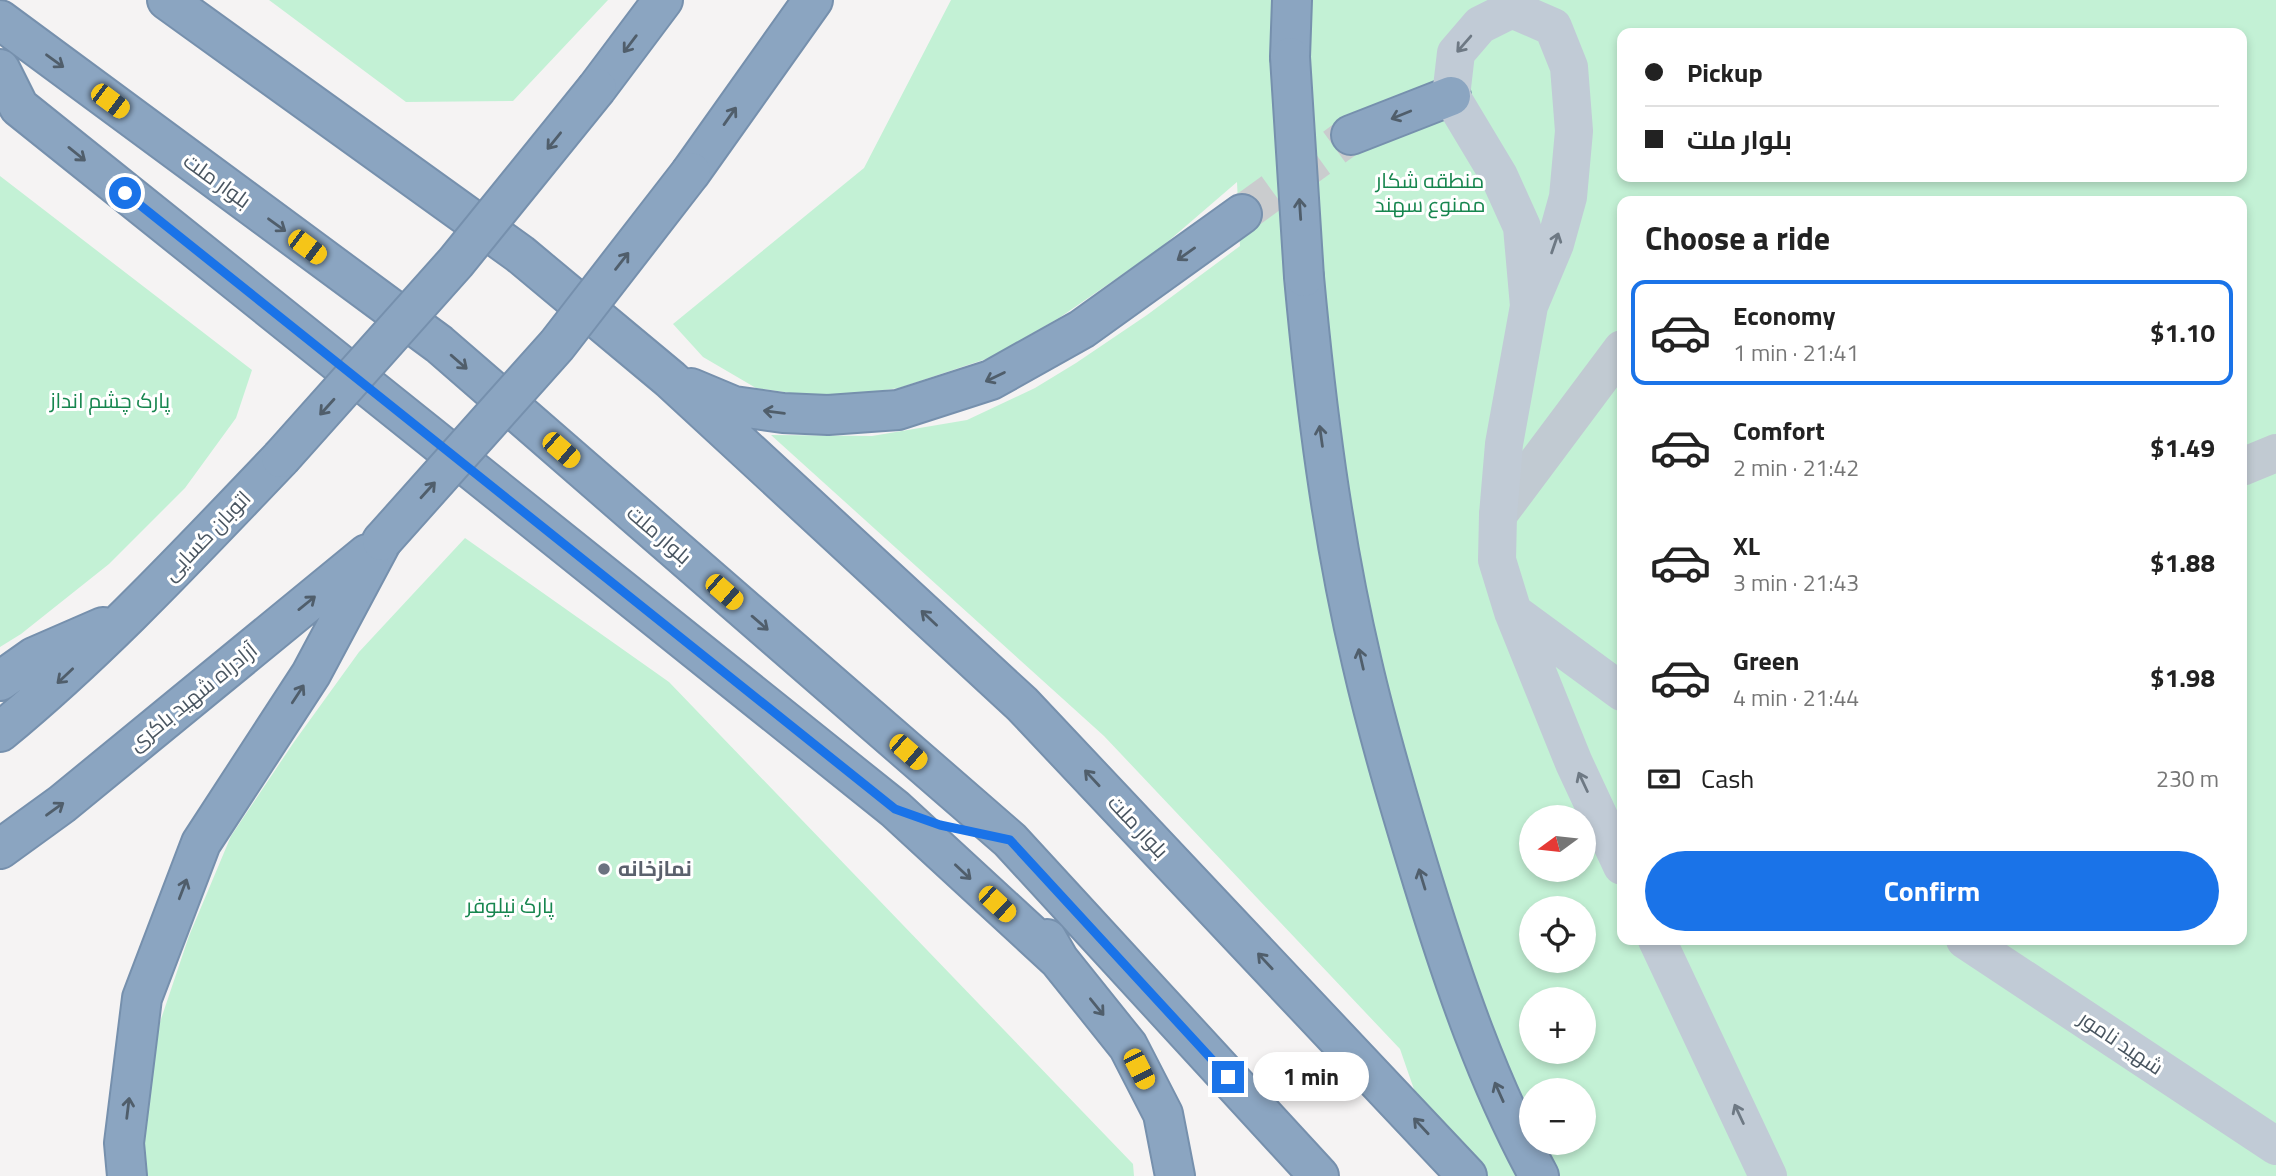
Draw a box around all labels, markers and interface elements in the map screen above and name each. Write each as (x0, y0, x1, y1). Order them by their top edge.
one-way arrow (623, 34, 638, 53)
one-way arrow (1456, 34, 1472, 52)
text: Pickup (1687, 53, 1763, 92)
one-way arrow (45, 54, 64, 68)
car (87, 80, 134, 122)
one-way arrow (723, 107, 737, 126)
one-way arrow (1391, 110, 1413, 123)
text: بلوار ملت (1687, 120, 1792, 159)
one-way arrow (546, 131, 562, 149)
street label: بلوار ملت (177, 145, 258, 216)
one-way arrow (68, 146, 86, 162)
park label: منطقه شکار ممنوع سهند (1375, 164, 1485, 220)
route start (109, 177, 141, 209)
one-way arrow (1293, 198, 1306, 221)
text: Choose a ride (1645, 214, 1830, 262)
one-way arrow (268, 217, 287, 232)
car (284, 226, 331, 268)
one-way arrow (1549, 232, 1562, 254)
one-way arrow (1177, 246, 1196, 261)
one-way arrow (615, 252, 630, 270)
text: Economy (1733, 296, 1835, 335)
icon: car (1649, 301, 1712, 364)
text: $1.10 (2150, 313, 2215, 352)
text: 1 min · 21:41 (1733, 335, 1859, 370)
one-way arrow (450, 354, 468, 370)
one-way arrow (985, 370, 1006, 384)
park label: پارک چشم انداز (49, 384, 171, 416)
one-way arrow (319, 397, 335, 415)
one-way arrow (763, 405, 786, 418)
text: Comfort (1733, 411, 1825, 450)
icon: car (1649, 416, 1712, 479)
one-way arrow (1314, 425, 1327, 447)
car (539, 428, 584, 472)
text: $1.49 (2150, 428, 2215, 467)
text: 2 min · 21:42 (1733, 450, 1859, 485)
one-way arrow (419, 482, 436, 499)
street label: اتوبان کسایی (155, 483, 258, 588)
street label: بلوار ملت (620, 497, 699, 572)
text: XL (1733, 526, 1760, 565)
icon: car (1649, 531, 1712, 594)
text: $1.88 (2150, 543, 2215, 582)
text: 3 min · 21:43 (1733, 565, 1859, 600)
car (702, 570, 747, 614)
one-way arrow (298, 595, 316, 611)
one-way arrow (921, 610, 938, 627)
one-way arrow (751, 615, 769, 631)
street label: آزادراه شهید باکری (121, 634, 264, 758)
text: Green (1733, 641, 1799, 680)
icon: car (1649, 646, 1712, 709)
one-way arrow (1354, 648, 1367, 671)
text: $1.98 (2150, 658, 2215, 697)
one-way arrow (57, 667, 74, 684)
text: 4 min · 21:44 (1733, 680, 1859, 715)
one-way arrow (291, 685, 306, 704)
car (886, 730, 931, 774)
text: Cash (1701, 759, 1754, 798)
icon: cash (1645, 760, 1683, 798)
text: 230 m (2156, 761, 2219, 796)
one-way arrow (1083, 769, 1100, 786)
one-way arrow (1576, 772, 1589, 794)
street label: بلوار ملت (1101, 787, 1177, 865)
one-way arrow (45, 802, 64, 816)
north arrow (1519, 805, 1596, 882)
map controls (1519, 805, 1596, 1155)
button: Confirm (1645, 851, 2219, 931)
place label: نمازخانه (618, 852, 692, 884)
marker: نمازخانه (596, 861, 612, 877)
one-way arrow (954, 863, 971, 880)
one-way arrow (1415, 868, 1427, 890)
one-way arrow (178, 879, 191, 901)
car (975, 882, 1020, 926)
park label: پارک نیلوفر (465, 889, 554, 921)
button: locate (1519, 896, 1596, 973)
one-way arrow (1256, 953, 1273, 970)
button: + (1519, 987, 1596, 1064)
one-way arrow (1089, 998, 1104, 1016)
street label: شهید نامور (2072, 1001, 2170, 1082)
car (1121, 1046, 1158, 1092)
callout: 1 min (1252, 1052, 1368, 1102)
text: 1 min (1283, 1059, 1339, 1094)
route end (1212, 1061, 1244, 1093)
button: − (1519, 1078, 1596, 1155)
one-way arrow (1492, 1082, 1505, 1103)
one-way arrow (121, 1097, 134, 1120)
one-way arrow (1731, 1104, 1745, 1125)
one-way arrow (1412, 1118, 1429, 1135)

